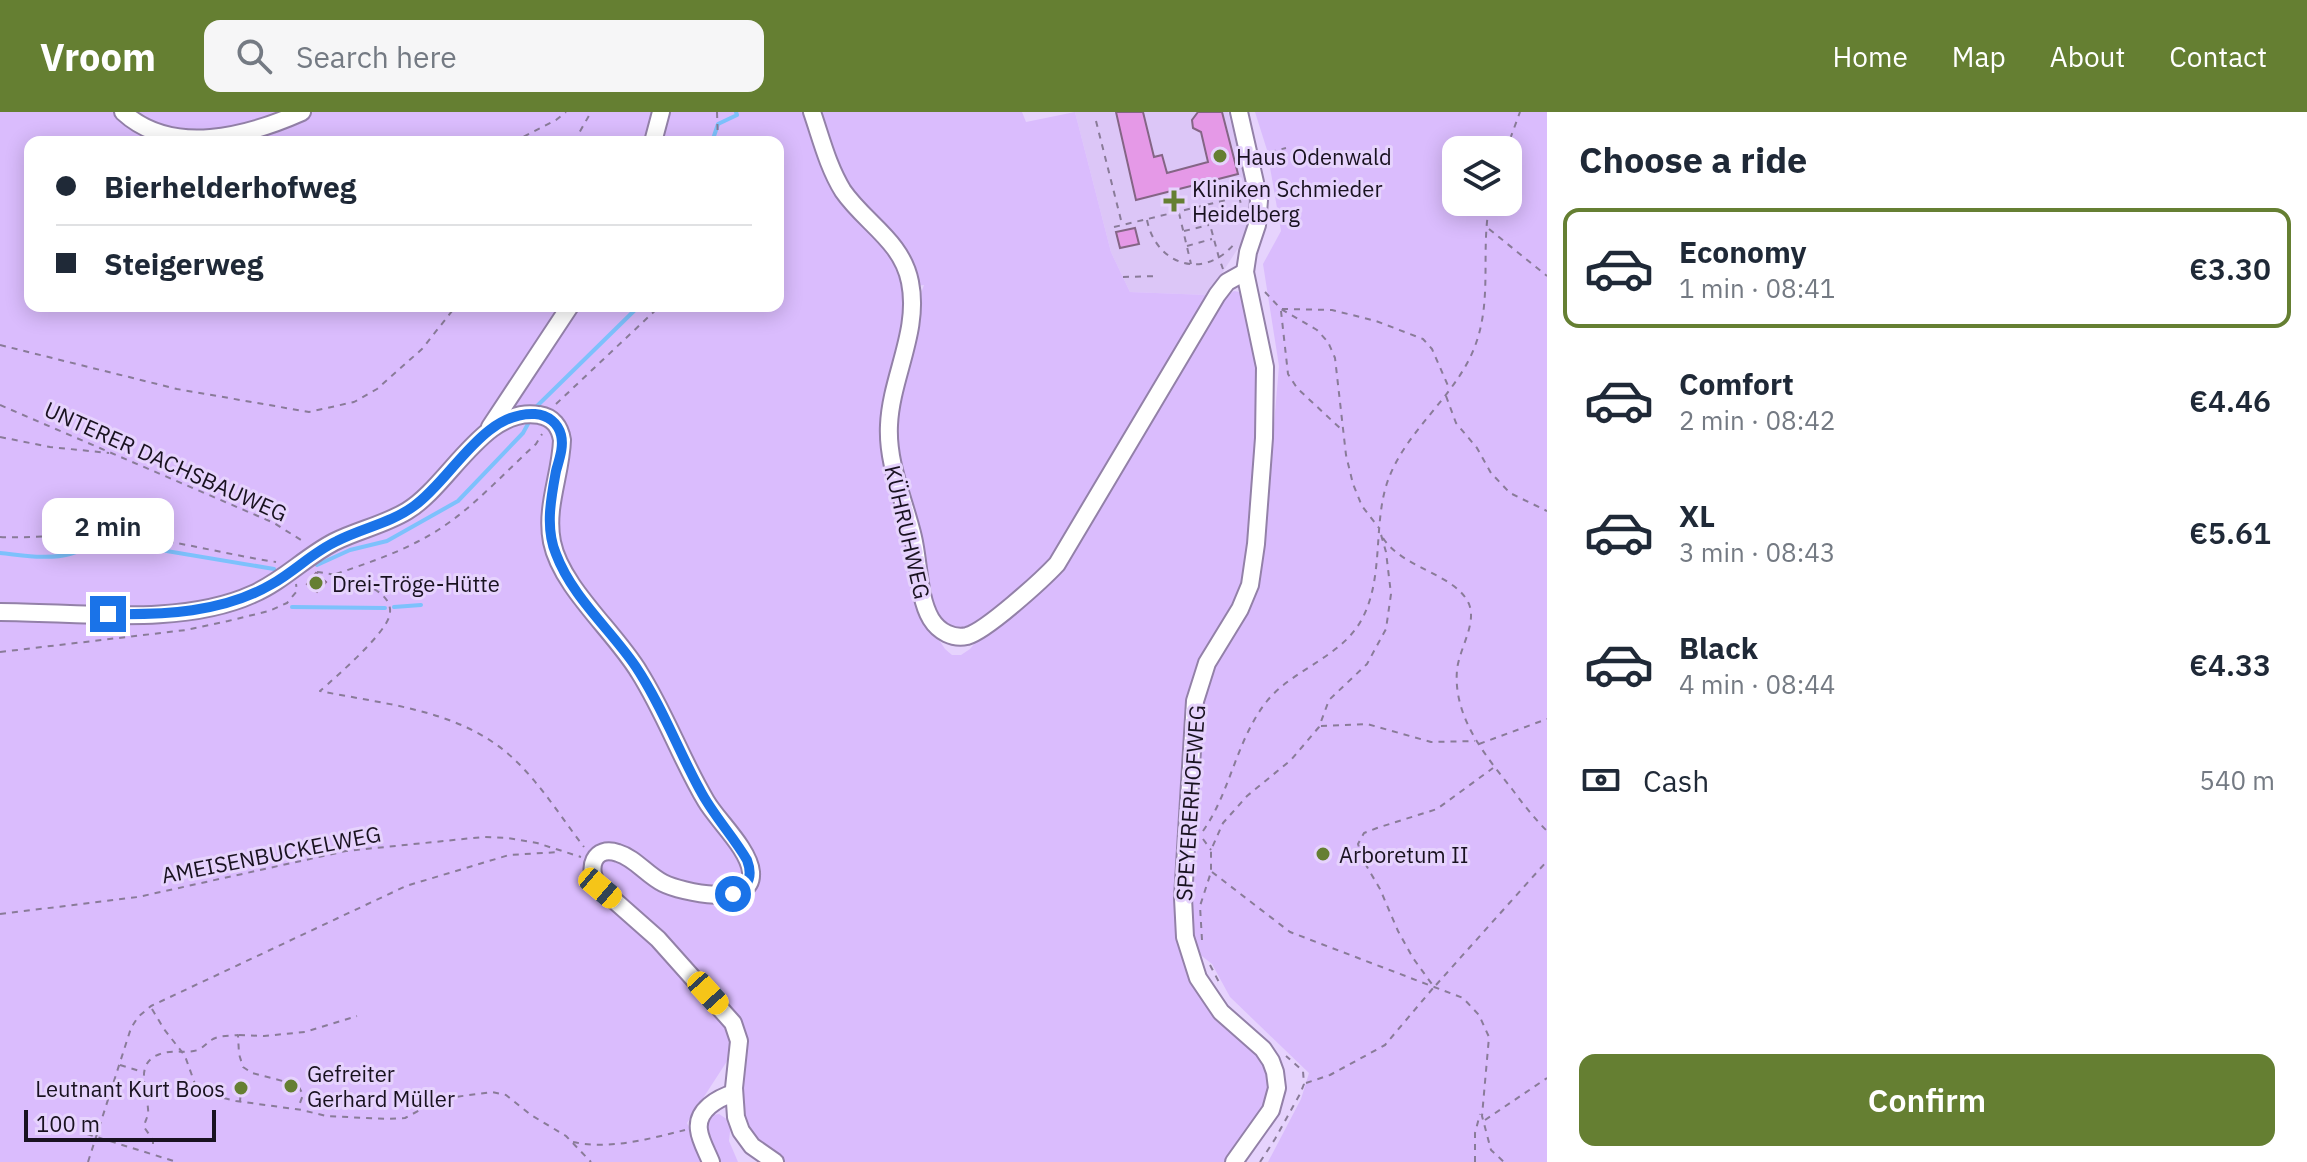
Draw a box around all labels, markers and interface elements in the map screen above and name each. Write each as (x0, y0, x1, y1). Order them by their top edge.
search box (204, 20, 764, 92)
text: Vroom (40, 32, 156, 81)
icon: search (232, 34, 276, 78)
text: Search here (296, 37, 457, 76)
text: Home (1832, 38, 1908, 75)
text: Map (1952, 38, 2006, 75)
text: About (2050, 38, 2125, 75)
text: Contact (2169, 38, 2267, 75)
map controls (1442, 136, 1522, 216)
button: layers (1442, 136, 1522, 216)
text: Choose a ride (1579, 136, 1807, 183)
place label: Haus Odenwald (1236, 142, 1392, 171)
marker: Haus Odenwald (1211, 147, 1229, 165)
text: Bierhelderhofweg (104, 167, 356, 206)
place label: Kliniken Schmieder Heidelberg (1192, 174, 1382, 228)
marker: Kliniken Schmieder Heidelberg (1163, 190, 1185, 212)
icon: car (1583, 232, 1655, 304)
text: Economy (1679, 232, 1807, 271)
text: Steigerweg (104, 244, 263, 283)
text: €3.30 (2189, 249, 2271, 288)
text: 1 min · 08:41 (1679, 271, 1835, 305)
icon: car (1583, 364, 1655, 436)
text: Comfort (1679, 364, 1794, 403)
text: €4.46 (2189, 381, 2271, 420)
street label: UNTERER DACHSBAUWEG (40, 394, 292, 528)
text: 2 min · 08:42 (1679, 403, 1835, 437)
street label: KÜHRUHWEG (879, 462, 937, 602)
icon: car (1583, 496, 1655, 568)
text: XL (1679, 496, 1715, 535)
callout: 2 min (42, 498, 174, 554)
text: 2 min (74, 509, 142, 543)
text: €5.61 (2189, 513, 2271, 552)
text: 3 min · 08:43 (1679, 535, 1835, 569)
place label: Drei-Tröge-Hütte (332, 569, 500, 598)
marker: Drei-Tröge-Hütte (307, 574, 325, 592)
route end (90, 596, 126, 632)
icon: car (1583, 628, 1655, 700)
text: Black (1679, 628, 1758, 667)
text: €4.33 (2189, 645, 2271, 684)
text: 4 min · 08:44 (1679, 667, 1835, 701)
street label: SPEYERERHOFWEG (1169, 704, 1211, 902)
icon: cash (1579, 758, 1623, 802)
text: Cash (1643, 761, 1709, 800)
text: 540 m (2199, 763, 2275, 797)
street label: AMEISENBUCKELWEG (159, 819, 383, 889)
place label: Arboretum II (1339, 840, 1469, 869)
marker: Arboretum II (1314, 845, 1332, 863)
car (574, 863, 626, 913)
route start (715, 876, 751, 912)
car (683, 967, 733, 1019)
button: Confirm (1579, 1054, 2275, 1146)
place label: Gefreiter Gerhard Müller (307, 1059, 455, 1113)
place label: Leutnant Kurt Boos (35, 1074, 225, 1103)
marker: Gefreiter Gerhard Müller (282, 1077, 300, 1095)
marker: Leutnant Kurt Boos (232, 1079, 250, 1097)
scale bar (24, 1106, 216, 1142)
text: 100 m (36, 1109, 100, 1138)

